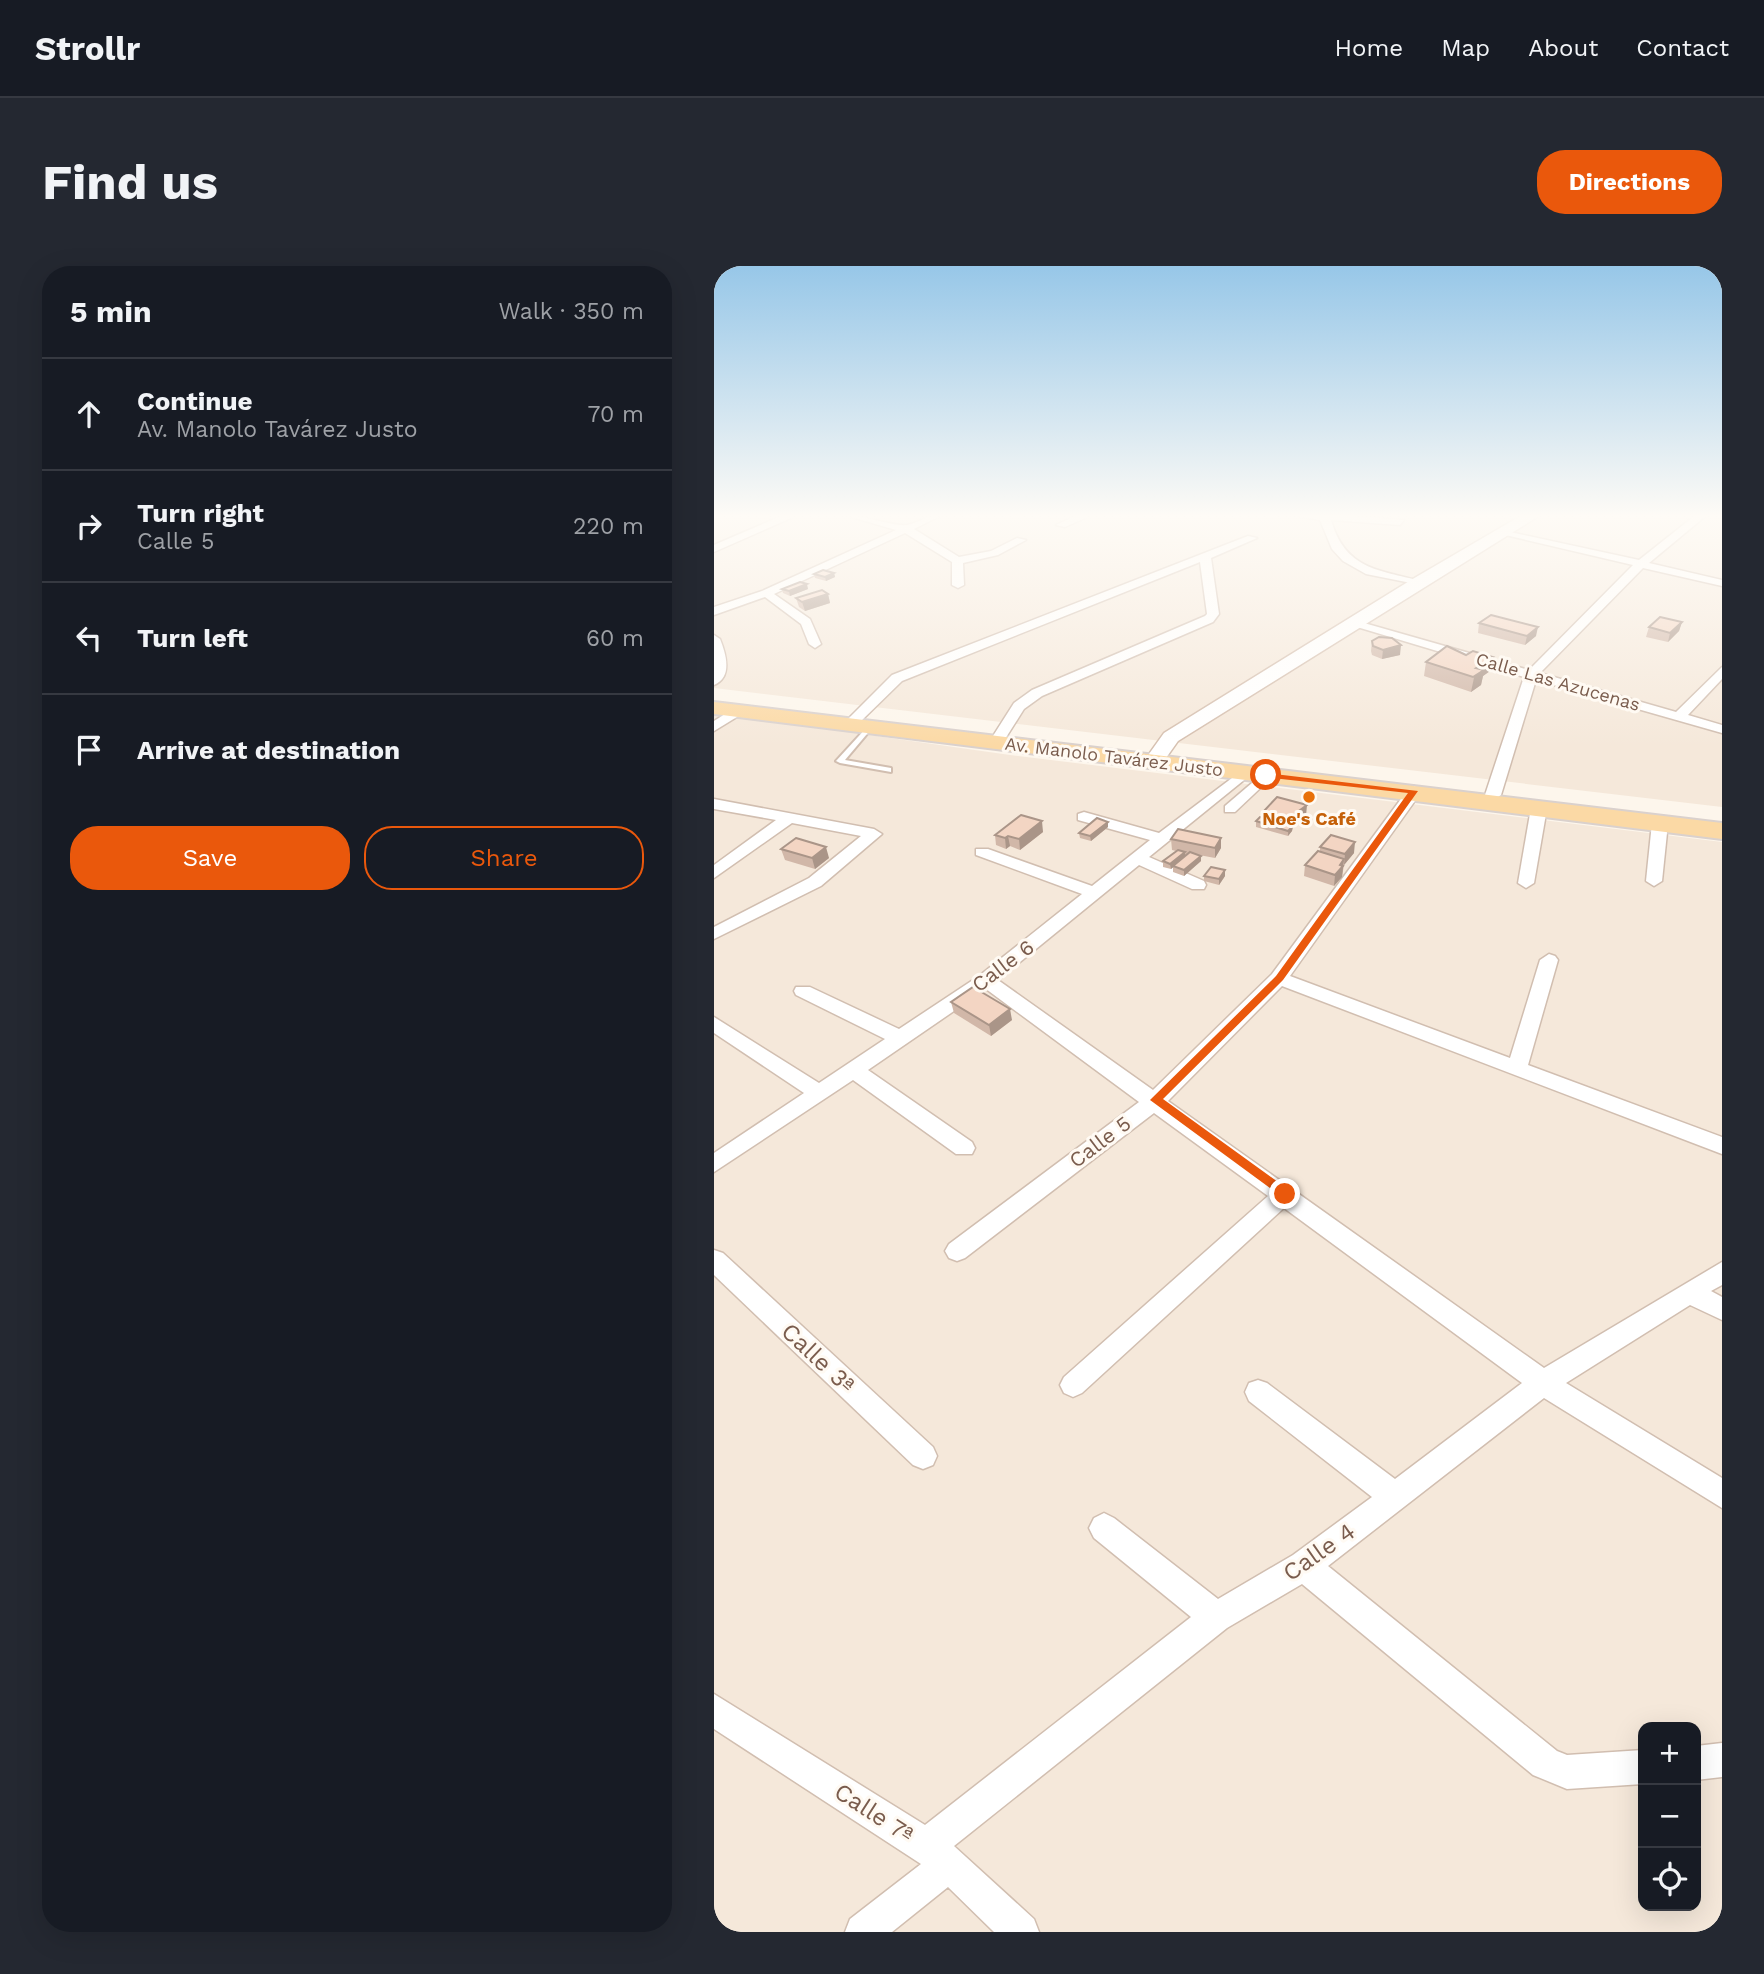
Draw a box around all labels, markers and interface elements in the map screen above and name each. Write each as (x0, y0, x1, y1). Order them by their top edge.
text: Strollr (35, 29, 140, 68)
text: Home (1335, 34, 1403, 62)
text: Map (1441, 34, 1490, 62)
text: About (1528, 34, 1598, 62)
text: Contact (1636, 34, 1729, 62)
button: Directions (1537, 150, 1722, 214)
text: Find us (42, 153, 218, 211)
text: 5 min (70, 294, 152, 329)
text: Walk · 350 m (498, 298, 644, 325)
text: Continue (137, 386, 253, 416)
icon: ahead (70, 395, 108, 433)
text: 70 m (587, 401, 644, 428)
text: Av. Manolo Tavárez Justo (137, 416, 418, 443)
text: Turn right (137, 498, 264, 528)
icon: right (70, 507, 108, 545)
text: 220 m (573, 513, 644, 540)
text: Calle 5 (137, 528, 214, 555)
icon: left (70, 619, 108, 657)
text: Turn left (137, 623, 248, 653)
text: 60 m (586, 625, 644, 652)
street label: Calle Las Azucenas (1474, 648, 1643, 715)
icon: arrive (70, 731, 108, 769)
street label: Av. Manolo Tavárez Justo (1004, 733, 1224, 780)
text: Arrive at destination (137, 735, 400, 765)
route start (1250, 759, 1281, 790)
marker: Noe's Café (1301, 789, 1317, 805)
place label: Noe's Café (1262, 808, 1356, 829)
button: Save (70, 826, 350, 890)
button: Share (364, 826, 644, 890)
street label: Calle 6 (967, 934, 1039, 997)
street label: Calle 5 (1064, 1110, 1135, 1173)
route end (1269, 1178, 1300, 1209)
street label: Calle 3ª (776, 1317, 860, 1399)
street label: Calle 4 (1278, 1517, 1360, 1587)
map controls (1638, 1722, 1701, 1911)
button: + (1638, 1722, 1701, 1785)
street label: Calle 7ª (829, 1777, 919, 1849)
button: − (1638, 1785, 1701, 1848)
button: locate (1638, 1848, 1701, 1911)

